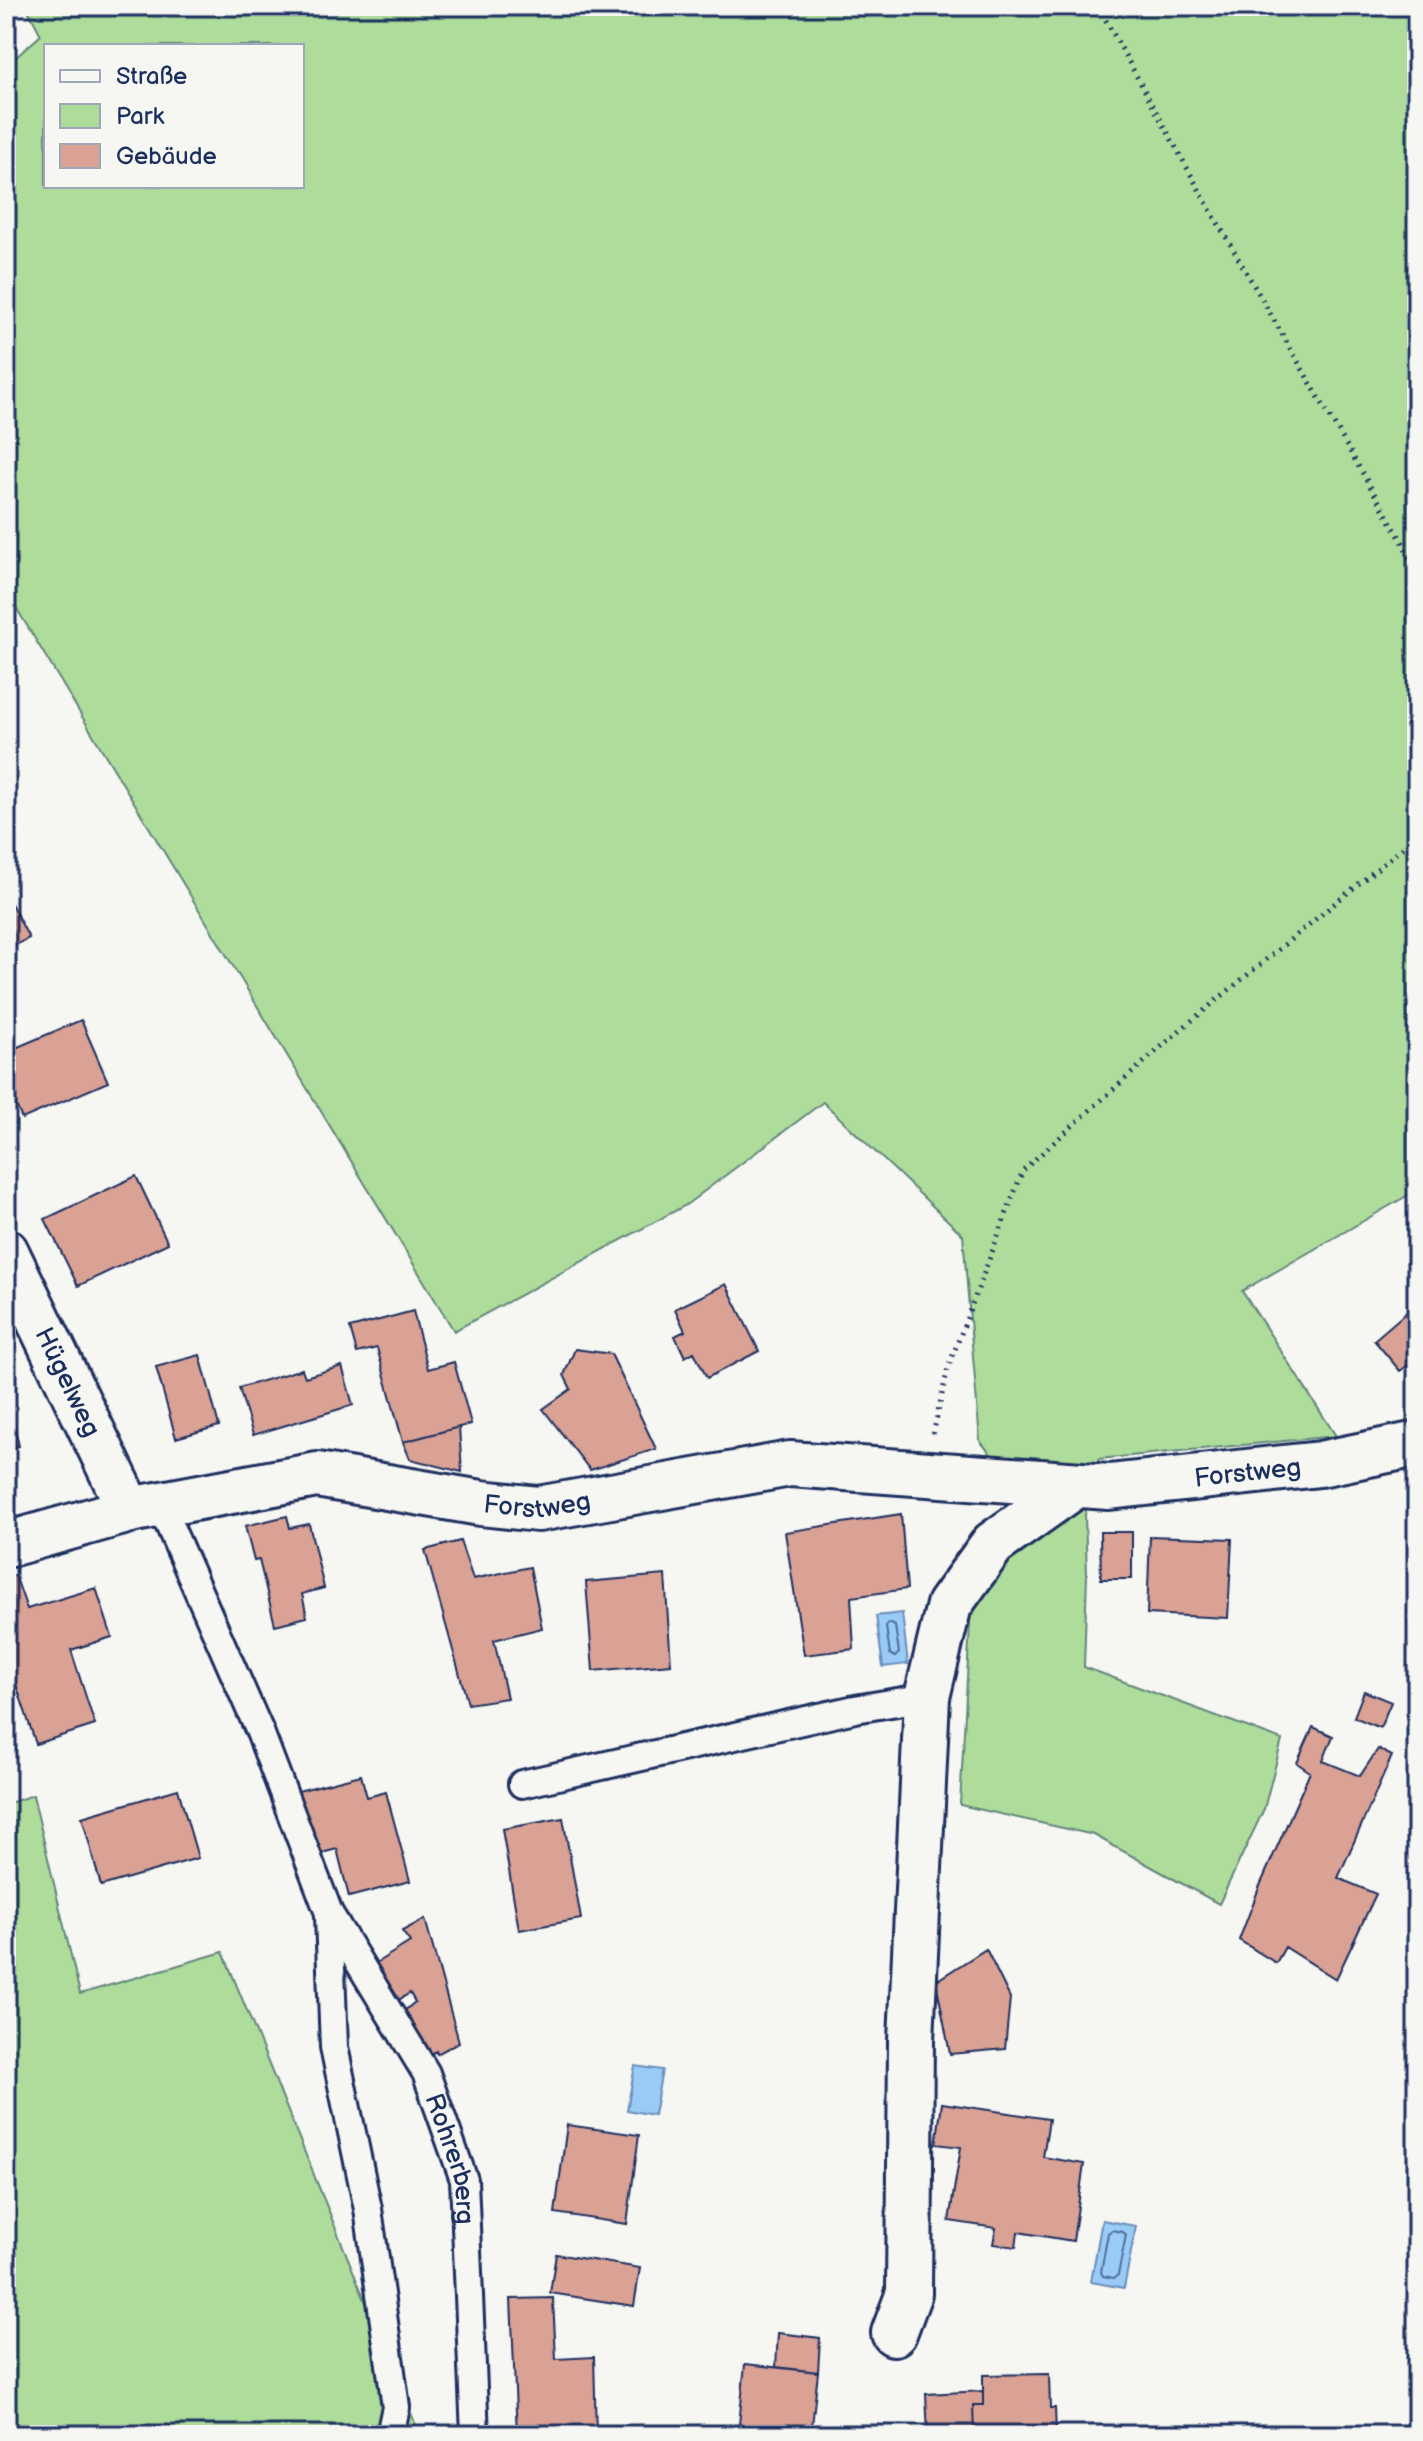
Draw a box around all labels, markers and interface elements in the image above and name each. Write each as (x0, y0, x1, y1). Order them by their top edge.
legend (44, 44, 304, 188)
text: Straße (116, 62, 187, 91)
text: Park (116, 102, 164, 131)
text: Gebäude (116, 142, 217, 171)
street label: Hügelweg (28, 1323, 106, 1442)
street label: Forstweg (1193, 1452, 1303, 1495)
street label: Forstweg (482, 1486, 593, 1526)
street label: Rohrerberg (418, 2090, 480, 2225)

